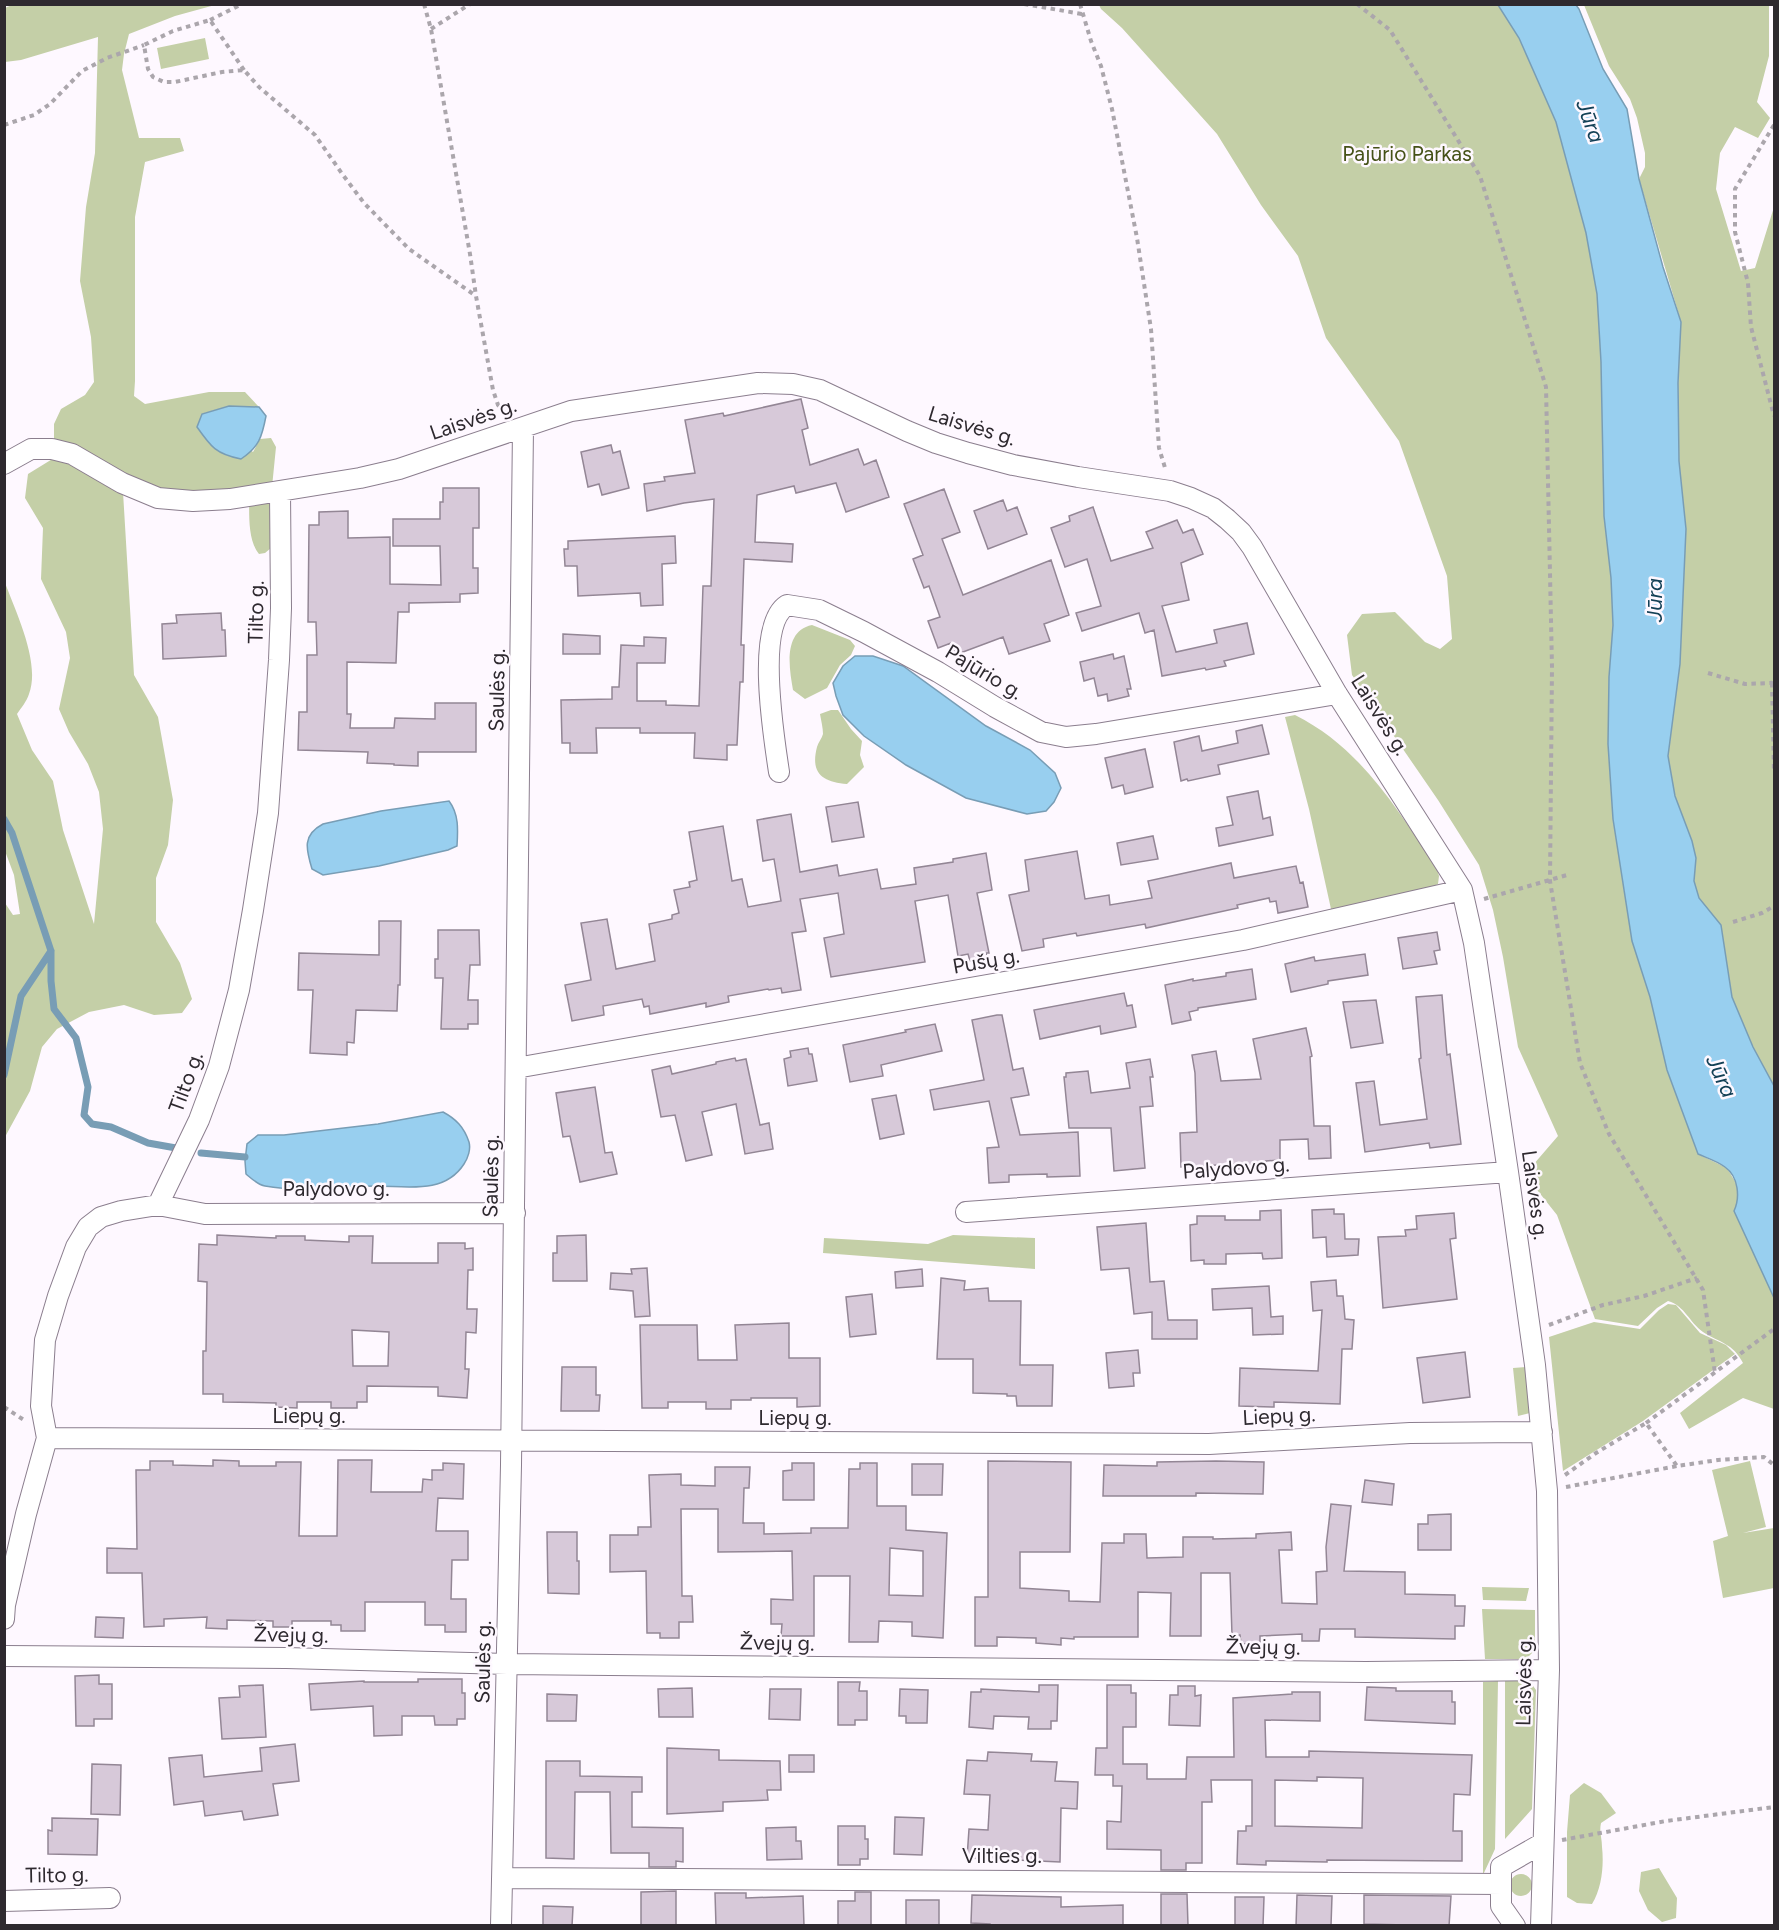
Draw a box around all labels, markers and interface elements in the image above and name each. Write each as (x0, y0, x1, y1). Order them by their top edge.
water label: Jūra (1570, 95, 1611, 147)
park label: Pajūrio Parkas (1342, 141, 1472, 166)
street label: Laisvės g. (426, 392, 520, 445)
street label: Laisvės g. (925, 400, 1019, 451)
water label: Jūra (1641, 578, 1668, 623)
street label: Tilto g. (242, 580, 269, 644)
street label: Pajūrio g. (941, 639, 1028, 704)
street label: Saulės g. (483, 648, 510, 732)
street label: Laisvės g. (1346, 670, 1415, 760)
street label: Pušų g. (951, 942, 1021, 979)
street label: Tilto g. (163, 1048, 208, 1116)
water label: Jūra (1700, 1050, 1743, 1102)
street label: Saulės g. (477, 1134, 504, 1218)
street label: Laisvės g. (1517, 1149, 1554, 1241)
street label: Palydovo g. (1182, 1151, 1290, 1184)
street label: Palydovo g. (282, 1176, 390, 1201)
street label: Liepų g. (1242, 1401, 1316, 1430)
street label: Liepų g. (272, 1403, 346, 1428)
street label: Liepų g. (758, 1405, 832, 1430)
street label: Saulės g. (469, 1620, 496, 1704)
street label: Žvejų g. (253, 1621, 329, 1648)
street label: Žvejų g. (739, 1629, 815, 1656)
street label: Žvejų g. (1225, 1633, 1301, 1660)
street label: Laisvės g. (1510, 1636, 1537, 1726)
street label: Vilties g. (962, 1843, 1042, 1868)
street label: Tilto g. (25, 1861, 89, 1888)

